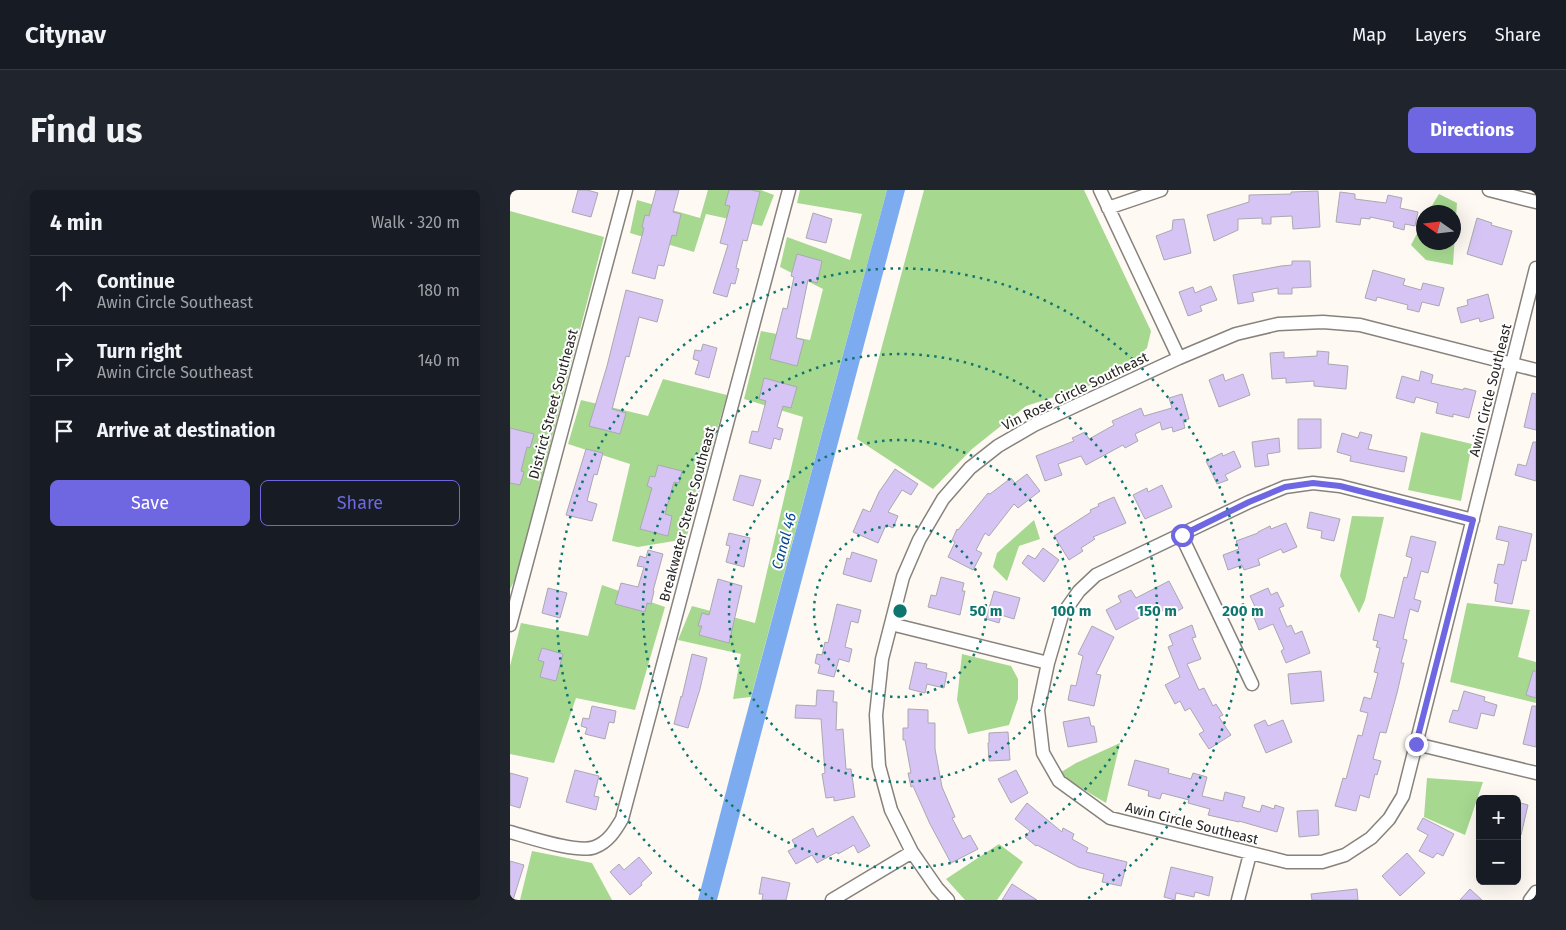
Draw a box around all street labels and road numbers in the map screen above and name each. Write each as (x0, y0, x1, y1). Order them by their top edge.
street label: Awin Circle Southeast (1466, 321, 1515, 458)
street label: District Street Southeast (525, 326, 582, 481)
street label: Vin Rose Circle Southeast (999, 348, 1152, 434)
street label: Breakwater Street Southeast (656, 424, 719, 603)
street label: Awin Circle Southeast (1124, 799, 1261, 848)

